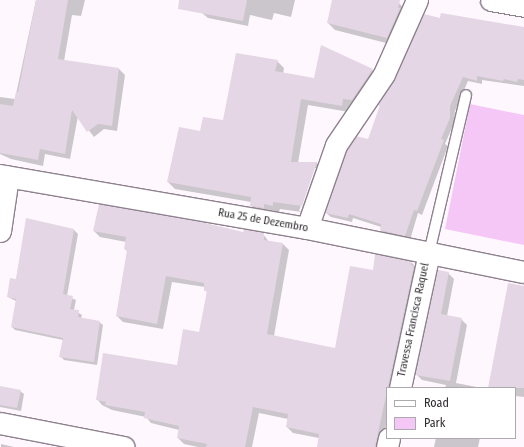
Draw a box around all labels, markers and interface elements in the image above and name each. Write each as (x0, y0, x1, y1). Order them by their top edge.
street label: Rua 25 de Dezembro (217, 207, 309, 235)
street label: Travessa Francisca Raquel (395, 262, 433, 378)
legend (386, 387, 516, 439)
text: Road (424, 396, 449, 410)
text: Park (424, 416, 445, 430)

